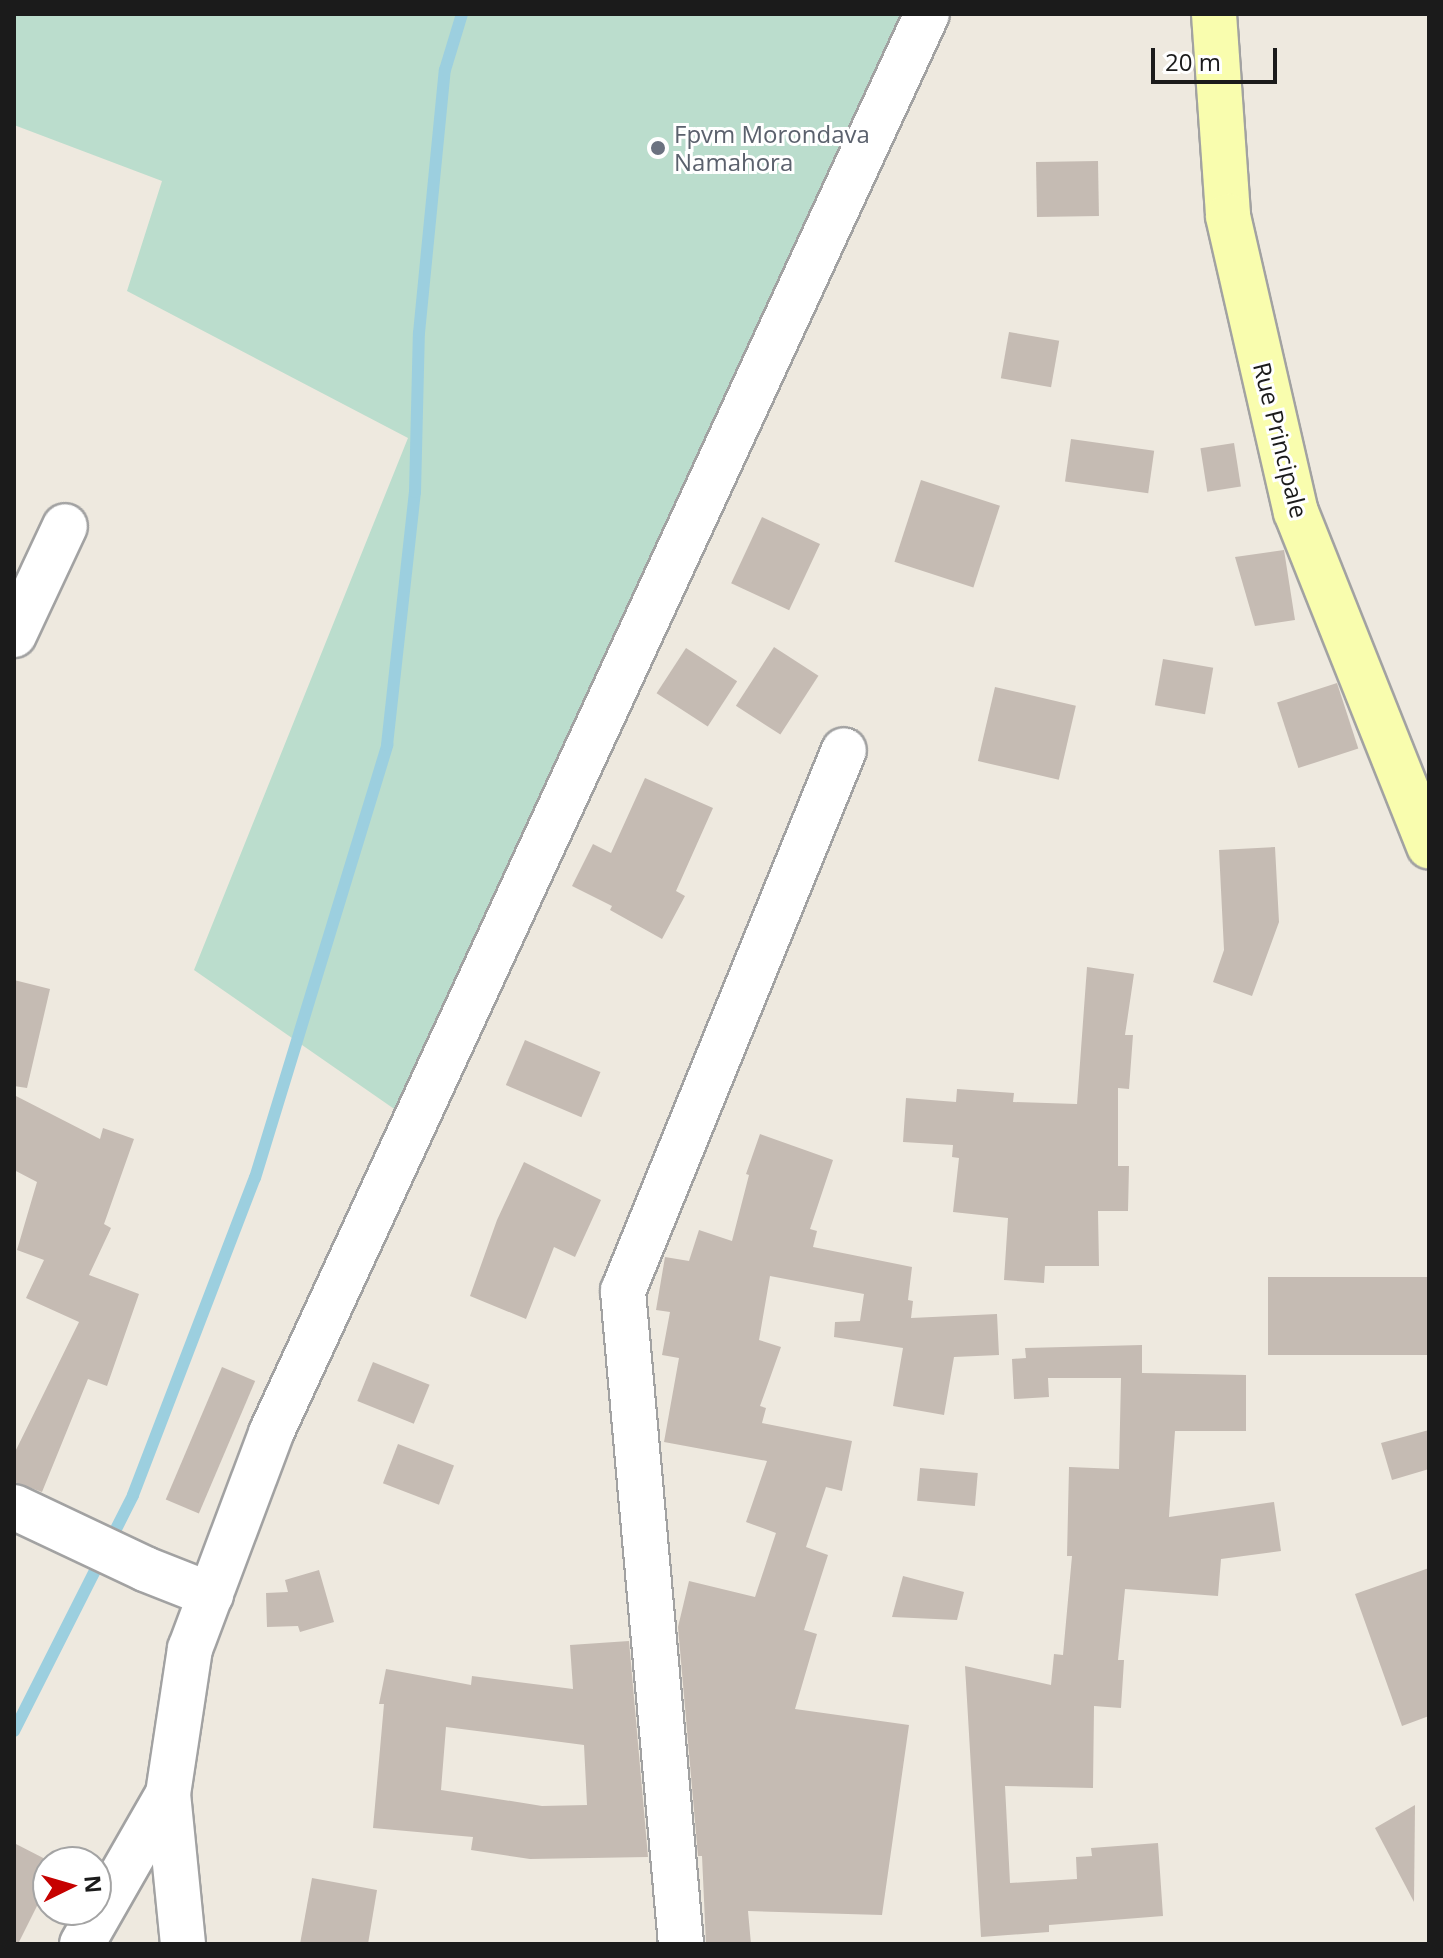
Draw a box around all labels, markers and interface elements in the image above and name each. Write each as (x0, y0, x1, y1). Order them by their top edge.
scale bar (1155, 32, 1281, 82)
text: 20 m (1165, 45, 1221, 78)
place label: Fpvm Morondava Namahora (674, 120, 870, 176)
marker: Fpvm Morondava Namahora (649, 139, 667, 157)
street label: Rue Principale (1248, 359, 1314, 521)
north arrow (32, 1846, 112, 1926)
text: N (78, 1874, 110, 1894)

